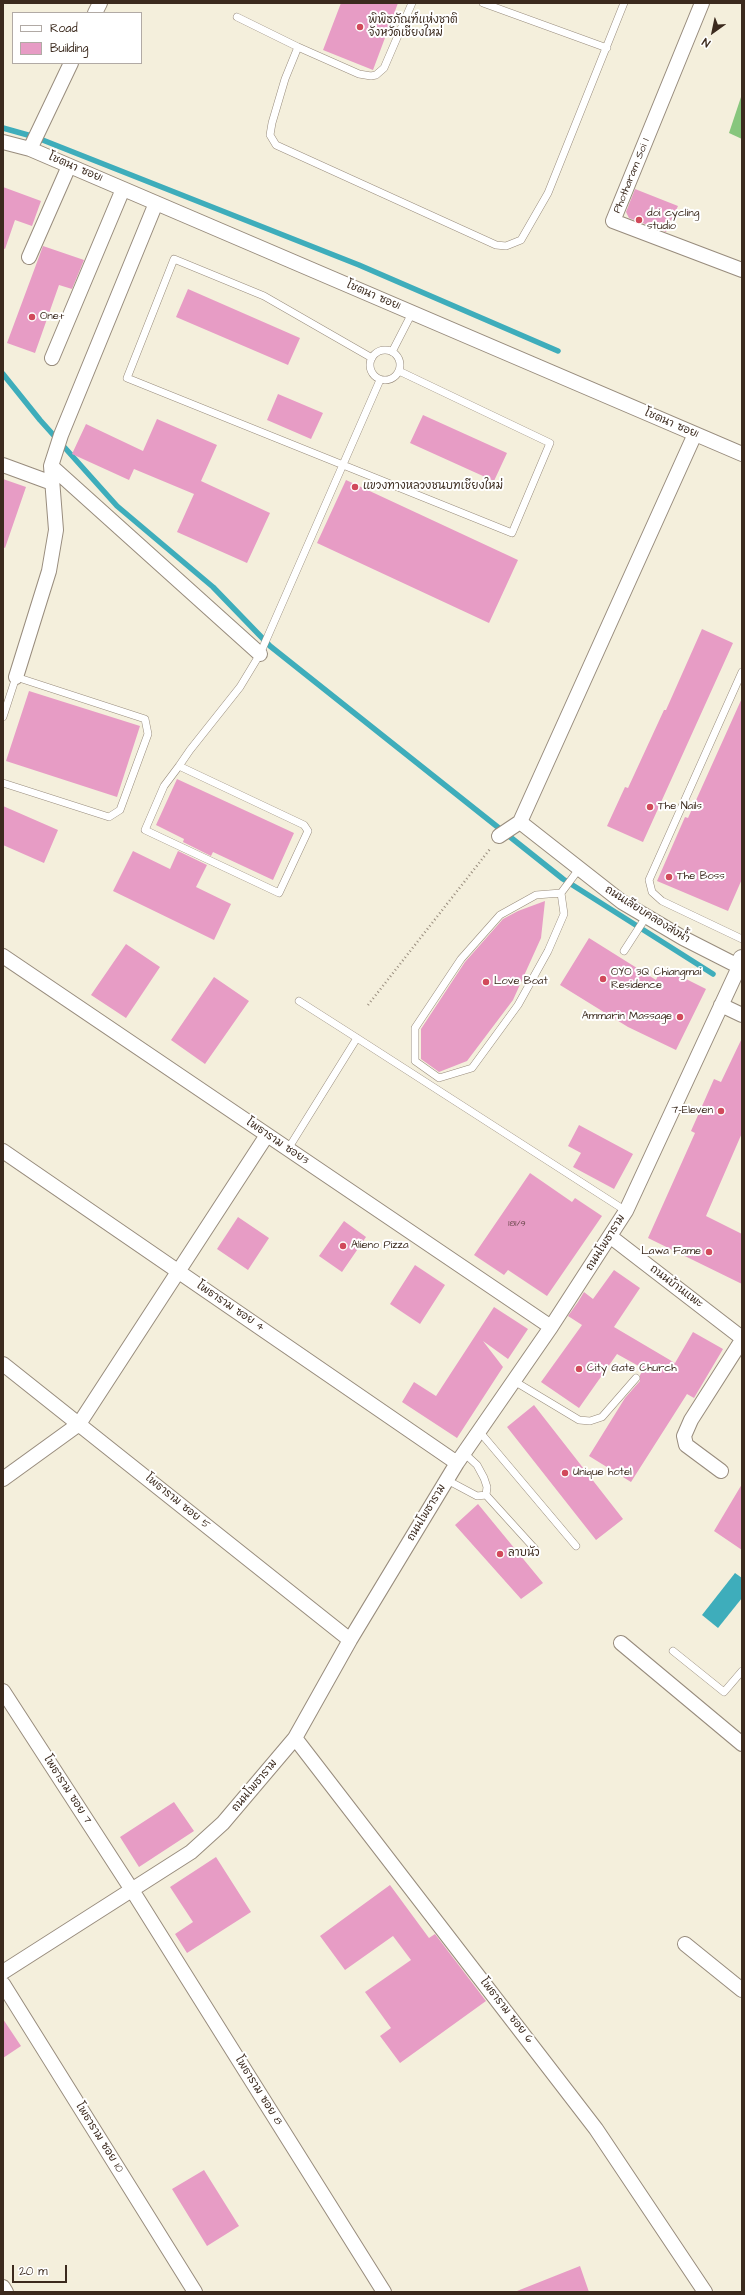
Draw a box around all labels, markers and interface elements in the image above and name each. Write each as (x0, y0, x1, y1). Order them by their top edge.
legend (12, 12, 142, 64)
north arrow (693, 12, 733, 52)
place label: พิพิธภัณฑ์แห่งชาติ จังหวัดเชียงใหม่ (368, 14, 458, 40)
text: Road (50, 20, 78, 37)
marker: พิพิธภัณฑ์แห่งชาติ จังหวัดเชียงใหม่ (355, 22, 365, 32)
text: N (699, 34, 713, 51)
text: Building (50, 40, 88, 57)
street label: Photharam Soi 1 (611, 137, 653, 215)
street label: โชตนา ซอย1 (46, 151, 104, 185)
place label: doi cycling studio (647, 207, 699, 233)
marker: doi cycling studio (634, 215, 644, 225)
street label: โชตนา ซอย1 (344, 279, 402, 313)
place label: One+ (40, 310, 65, 324)
marker: One+ (27, 312, 37, 322)
street label: โชตนา ซอย1 (642, 407, 700, 441)
place label: แขวงทางหลวงชนบทเชียงใหม่ (363, 480, 503, 494)
marker: แขวงทางหลวงชนบทเชียงใหม่ (350, 482, 360, 492)
place label: The Nails (658, 800, 702, 814)
marker: The Nails (645, 802, 655, 812)
place label: The Boss (677, 870, 725, 884)
marker: The Boss (664, 872, 674, 882)
street label: ถนนเลียบคลองส่งน้ำ (602, 884, 692, 946)
place label: OYO 3Q Chiangmai Residence (611, 966, 701, 992)
marker: OYO 3Q Chiangmai Residence (598, 974, 608, 984)
place label: Love Boat (494, 975, 548, 989)
marker: Love Boat (481, 977, 491, 987)
place label: Ammarin Massage (582, 1010, 672, 1024)
marker: Ammarin Massage (675, 1012, 685, 1022)
place label: 7-Eleven (671, 1104, 713, 1118)
marker: 7-Eleven (716, 1106, 726, 1116)
street label: โพธาราม ซอย3 (243, 1116, 311, 1168)
street label: ถนนโพธาราม (583, 1212, 629, 1274)
house number: 181/9 (508, 1219, 526, 1229)
place label: Alieno Pizza (351, 1239, 409, 1253)
marker: Alieno Pizza (338, 1241, 348, 1251)
place label: Lawa Fame (641, 1245, 701, 1259)
marker: Lawa Fame (704, 1247, 714, 1257)
street label: ถนนบ้านแพะ (647, 1263, 705, 1311)
street label: โพธาราม ซอย 4 (193, 1279, 267, 1335)
place label: City Gate Church (587, 1362, 677, 1376)
marker: City Gate Church (574, 1364, 584, 1374)
place label: Unique hotel (573, 1466, 632, 1480)
marker: Unique hotel (560, 1468, 570, 1478)
street label: โพธาราม ซอย 5 (142, 1472, 212, 1532)
street label: ถนนโพธาราม (405, 1482, 449, 1544)
place label: ลาบนัว (508, 1547, 540, 1561)
marker: ลาบนัว (495, 1549, 505, 1559)
street label: โพธาราม ซอย 7 (40, 1753, 94, 1827)
street label: ถนนโพธาราม (229, 1757, 281, 1815)
street label: โพธาราม ซอย 6 (477, 1976, 535, 2046)
street label: โพธาราม ซอย 8 (232, 2054, 284, 2128)
street label: โพธาราม ซอย 10 (72, 2101, 126, 2175)
scale bar (14, 2257, 69, 2283)
text: 20 m (19, 2263, 48, 2280)

